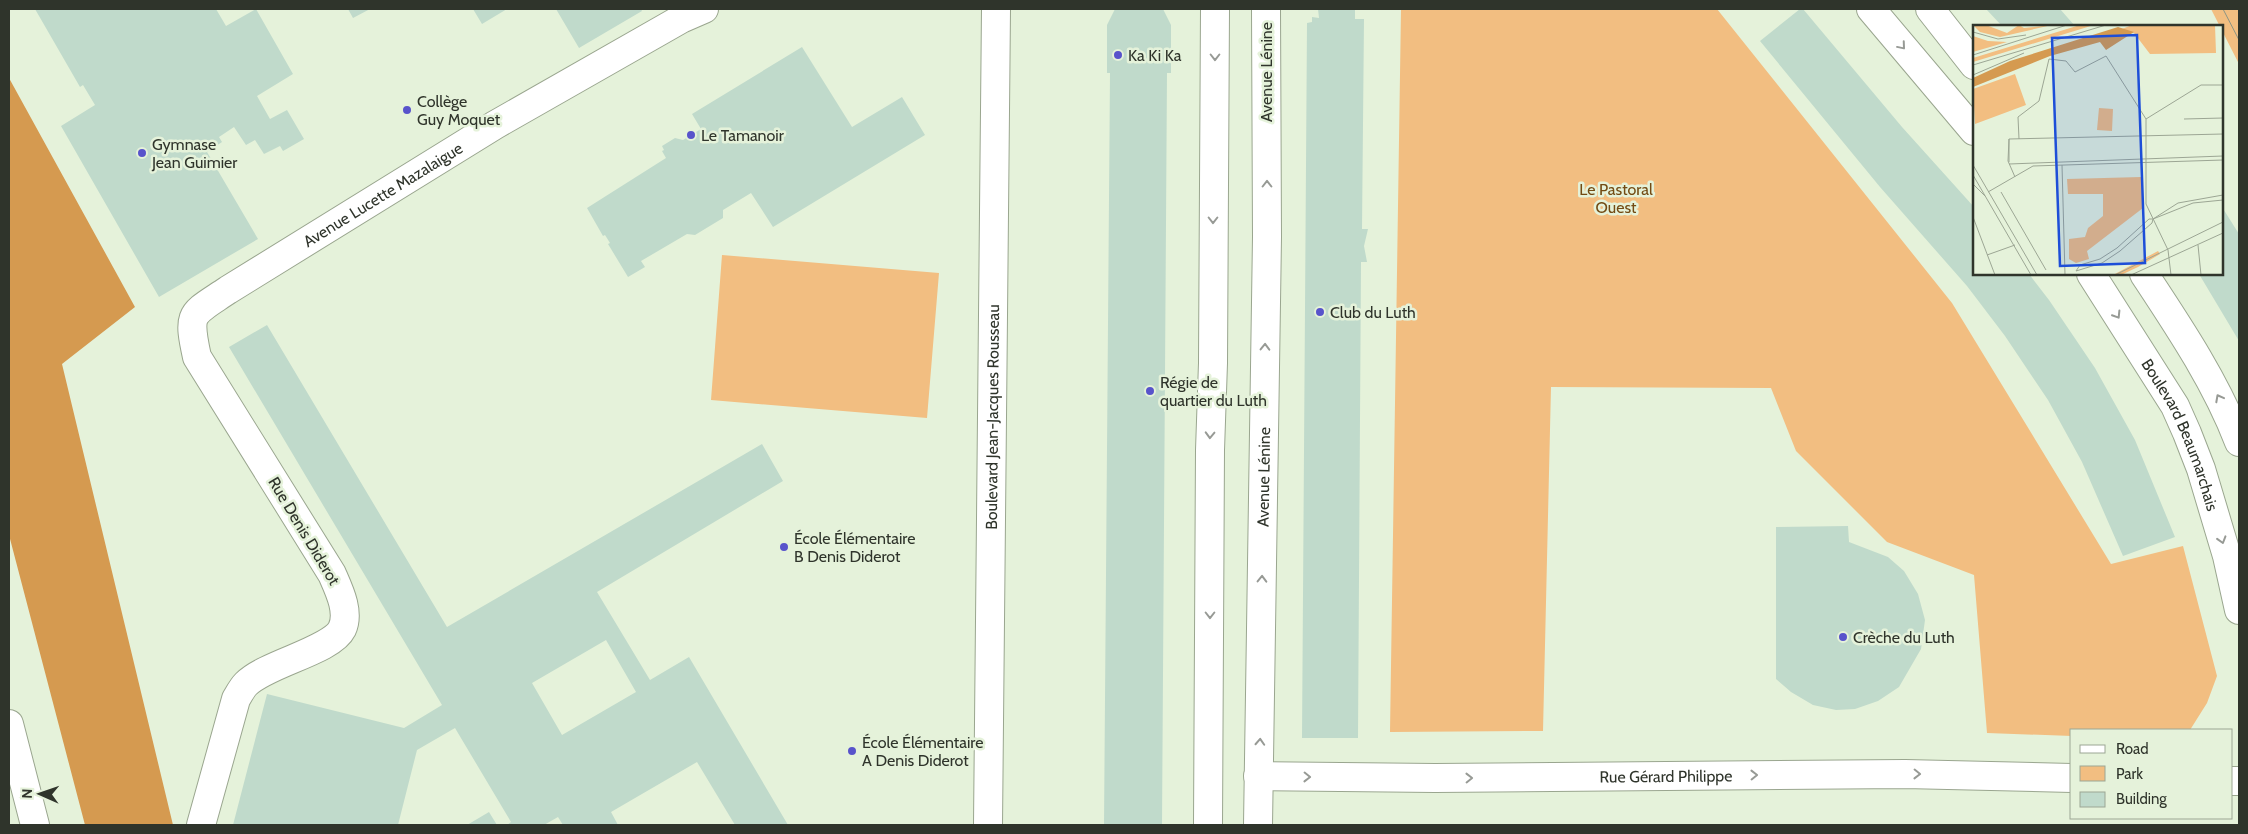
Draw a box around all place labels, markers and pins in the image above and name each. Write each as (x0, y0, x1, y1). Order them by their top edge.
place label: Ka Ki Ka (1128, 46, 1182, 65)
marker: Ka Ki Ka (1112, 49, 1124, 61)
place label: Collège Guy Moquet (417, 92, 501, 129)
marker: Collège Guy Moquet (401, 104, 413, 116)
place label: Le Tamanoir (701, 126, 785, 145)
marker: Le Tamanoir (685, 129, 697, 141)
place label: Gymnase Jean Guimier (151, 135, 238, 172)
marker: Gymnase Jean Guimier (136, 147, 148, 159)
place label: Club du Luth (1330, 303, 1416, 322)
marker: Club du Luth (1314, 306, 1326, 318)
place label: Régie de quartier du Luth (1160, 373, 1267, 410)
marker: Régie de quartier du Luth (1144, 385, 1156, 397)
place label: École Élémentaire B Denis Diderot (794, 529, 915, 566)
marker: École Élémentaire B Denis Diderot (778, 541, 790, 553)
place label: Crèche du Luth (1853, 628, 1955, 647)
marker: Crèche du Luth (1837, 631, 1849, 643)
place label: École Élémentaire A Denis Diderot (862, 733, 983, 770)
marker: École Élémentaire A Denis Diderot (846, 745, 858, 757)

